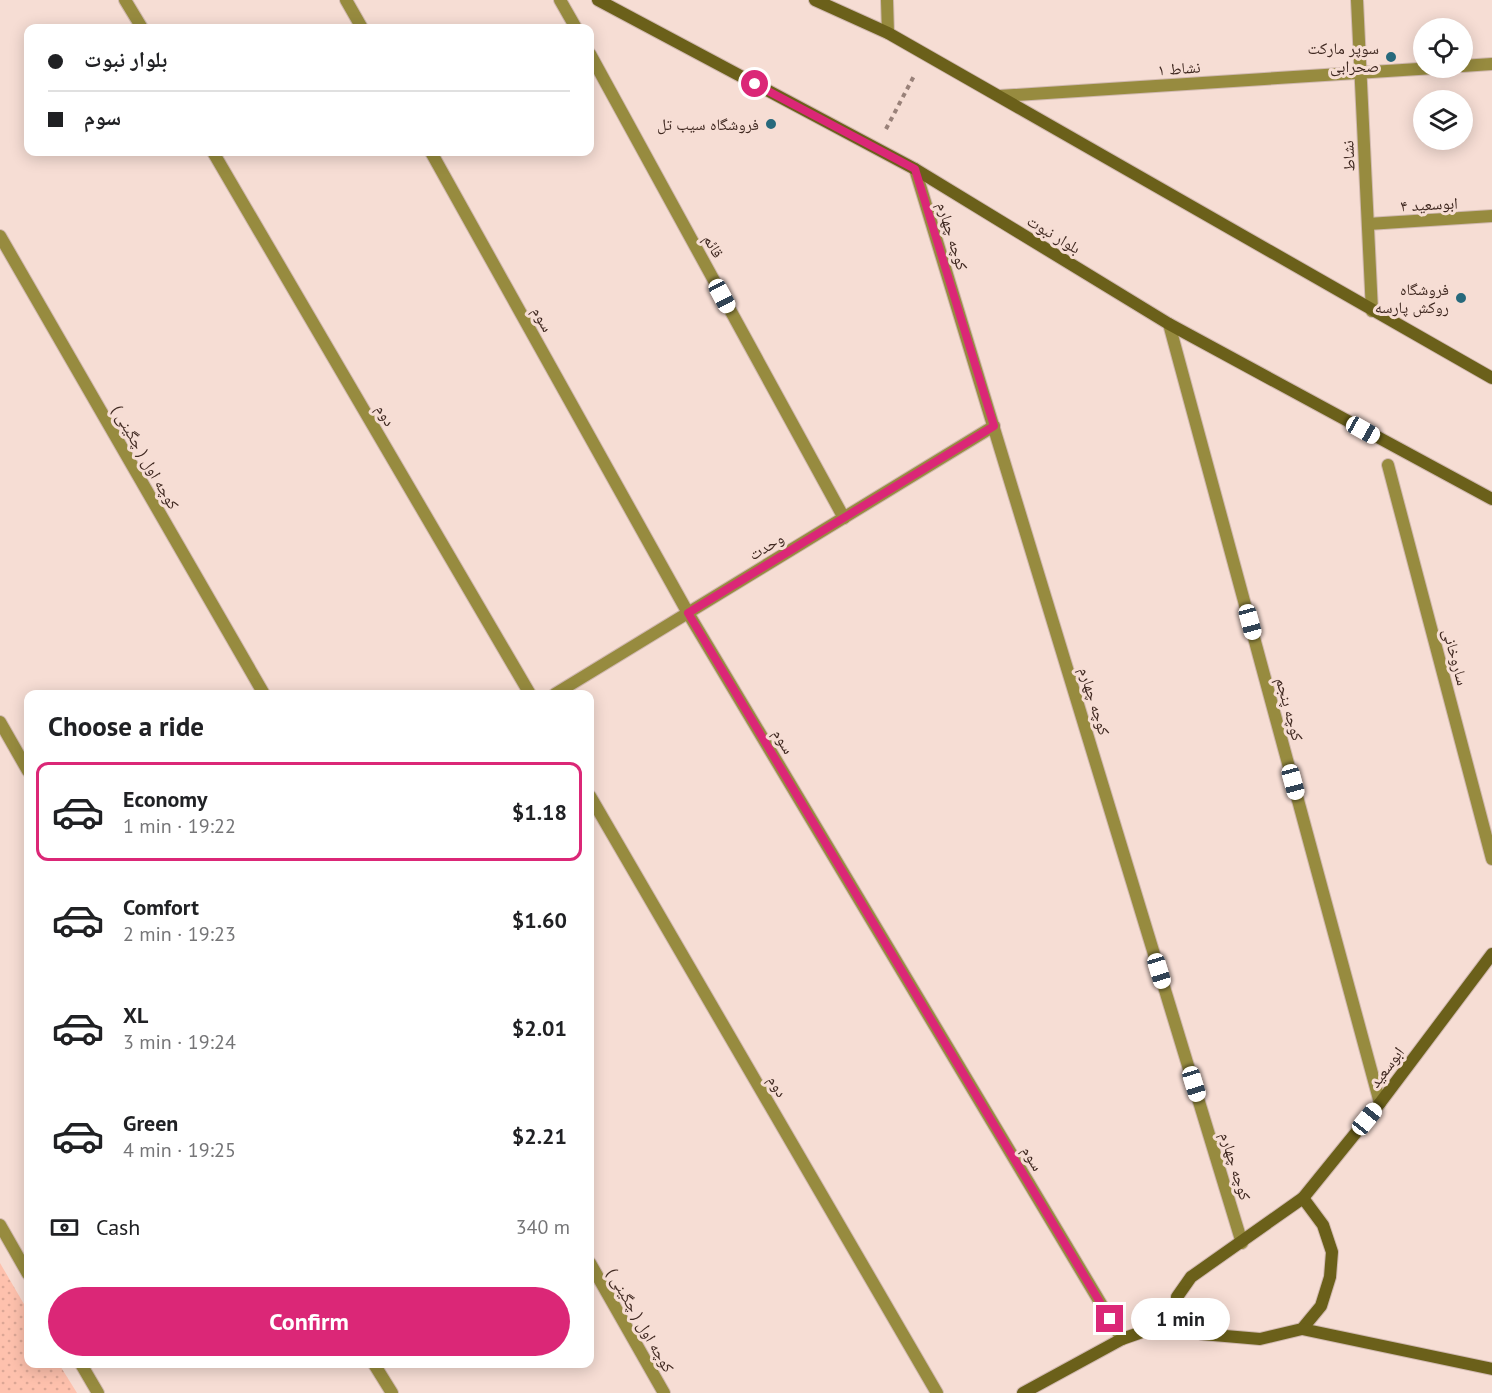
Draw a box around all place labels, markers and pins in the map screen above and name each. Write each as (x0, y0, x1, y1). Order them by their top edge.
place label: سوپر مارکت صحرابی (1308, 38, 1379, 77)
marker: سوپر مارکت صحرابی (1384, 50, 1398, 64)
place label: فروشگاه سیب تل (657, 114, 759, 135)
marker: فروشگاه سیب تل (764, 117, 778, 131)
place label: فروشگاه روکش پارسه (1375, 279, 1449, 318)
marker: فروشگاه روکش پارسه (1454, 291, 1468, 305)

